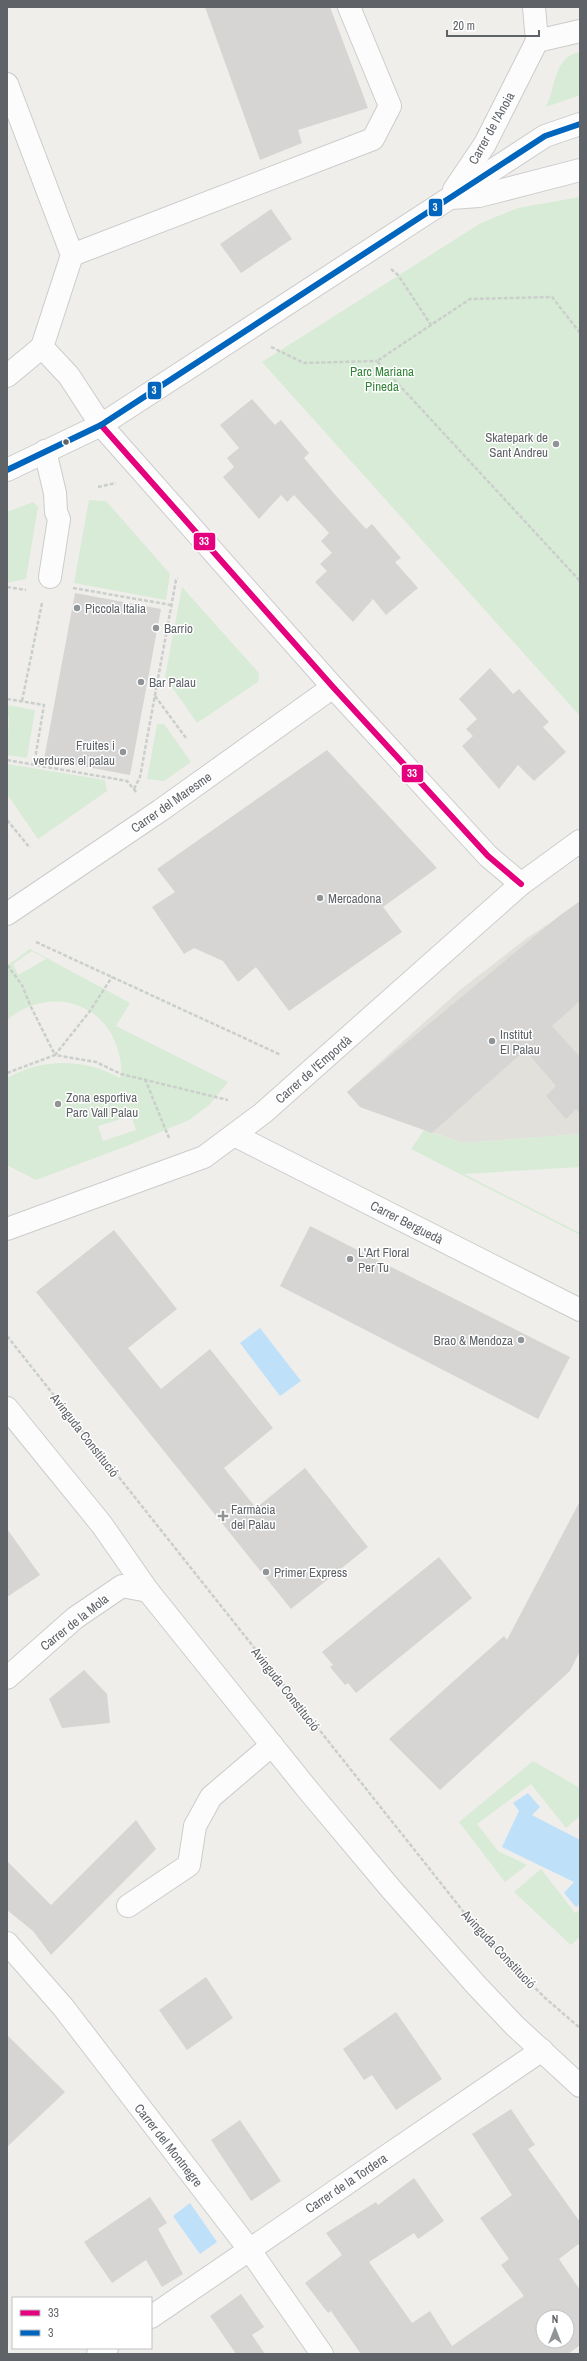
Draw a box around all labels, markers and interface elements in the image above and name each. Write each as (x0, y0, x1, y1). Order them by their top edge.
scale bar (447, 12, 539, 38)
text: 20 m (453, 18, 475, 34)
street label: Carrer de l'Anoia (465, 89, 518, 167)
line badge: 3 (428, 198, 443, 217)
text: 3 (432, 200, 438, 214)
park label: Parc Mariana Pineda (350, 363, 414, 395)
line badge: 3 (147, 381, 162, 400)
text: 3 (151, 383, 157, 397)
place label: Skatepark de Sant Andreu (485, 429, 548, 461)
unlabelled marker (61, 437, 71, 447)
marker: Skatepark de Sant Andreu (551, 439, 561, 449)
line badge: 33 (193, 532, 216, 551)
text: 33 (199, 534, 209, 548)
place label: Piccola Italia (85, 600, 146, 617)
marker: Piccola Italia (72, 603, 82, 613)
place label: Barrio (164, 620, 193, 637)
marker: Barrio (151, 623, 161, 633)
place label: Bar Palau (149, 674, 196, 691)
marker: Bar Palau (136, 677, 146, 687)
place label: Fruites i verdures el palau (33, 737, 115, 769)
marker: Fruites i verdures el palau (118, 747, 128, 757)
line badge: 33 (401, 764, 424, 783)
text: 33 (407, 766, 417, 780)
street label: Carrer del Maresme (128, 768, 215, 837)
place label: Mercadona (328, 890, 381, 907)
marker: Mercadona (315, 893, 325, 903)
place label: Institut El Palau (500, 1026, 540, 1058)
street label: Carrer de l'Empordà (272, 1032, 355, 1107)
marker: Institut El Palau (487, 1036, 497, 1046)
place label: Zona esportiva Parc Vall Palau (66, 1089, 138, 1121)
marker: Zona esportiva Parc Vall Palau (53, 1099, 63, 1109)
street label: Carrer Berguedà (368, 1197, 446, 1248)
place label: L'Art Floral Per Tu (358, 1244, 409, 1276)
marker: L'Art Floral Per Tu (345, 1254, 355, 1264)
place label: Brao & Mendoza (434, 1332, 513, 1349)
marker: Brao & Mendoza (516, 1335, 526, 1345)
street label: Avinguda Constitució (46, 1389, 123, 1481)
place label: Farmàcia del Palau (231, 1501, 276, 1533)
marker: Farmàcia del Palau (218, 1511, 228, 1521)
place label: Primer Express (274, 1564, 347, 1581)
marker: Primer Express (261, 1567, 271, 1577)
street label: Carrer de la Mola (37, 1590, 112, 1654)
street label: Avinguda Constitució (247, 1643, 324, 1735)
street label: Avinguda Constitució (457, 1906, 540, 1992)
street label: Carrer del Montnegre (131, 2100, 207, 2191)
street label: Carrer de la Tordera (302, 2150, 391, 2217)
legend (12, 2297, 152, 2349)
text: 33 (48, 2305, 59, 2321)
north arrow (535, 2309, 575, 2349)
text: N (552, 2312, 558, 2326)
text: 3 (48, 2325, 53, 2341)

